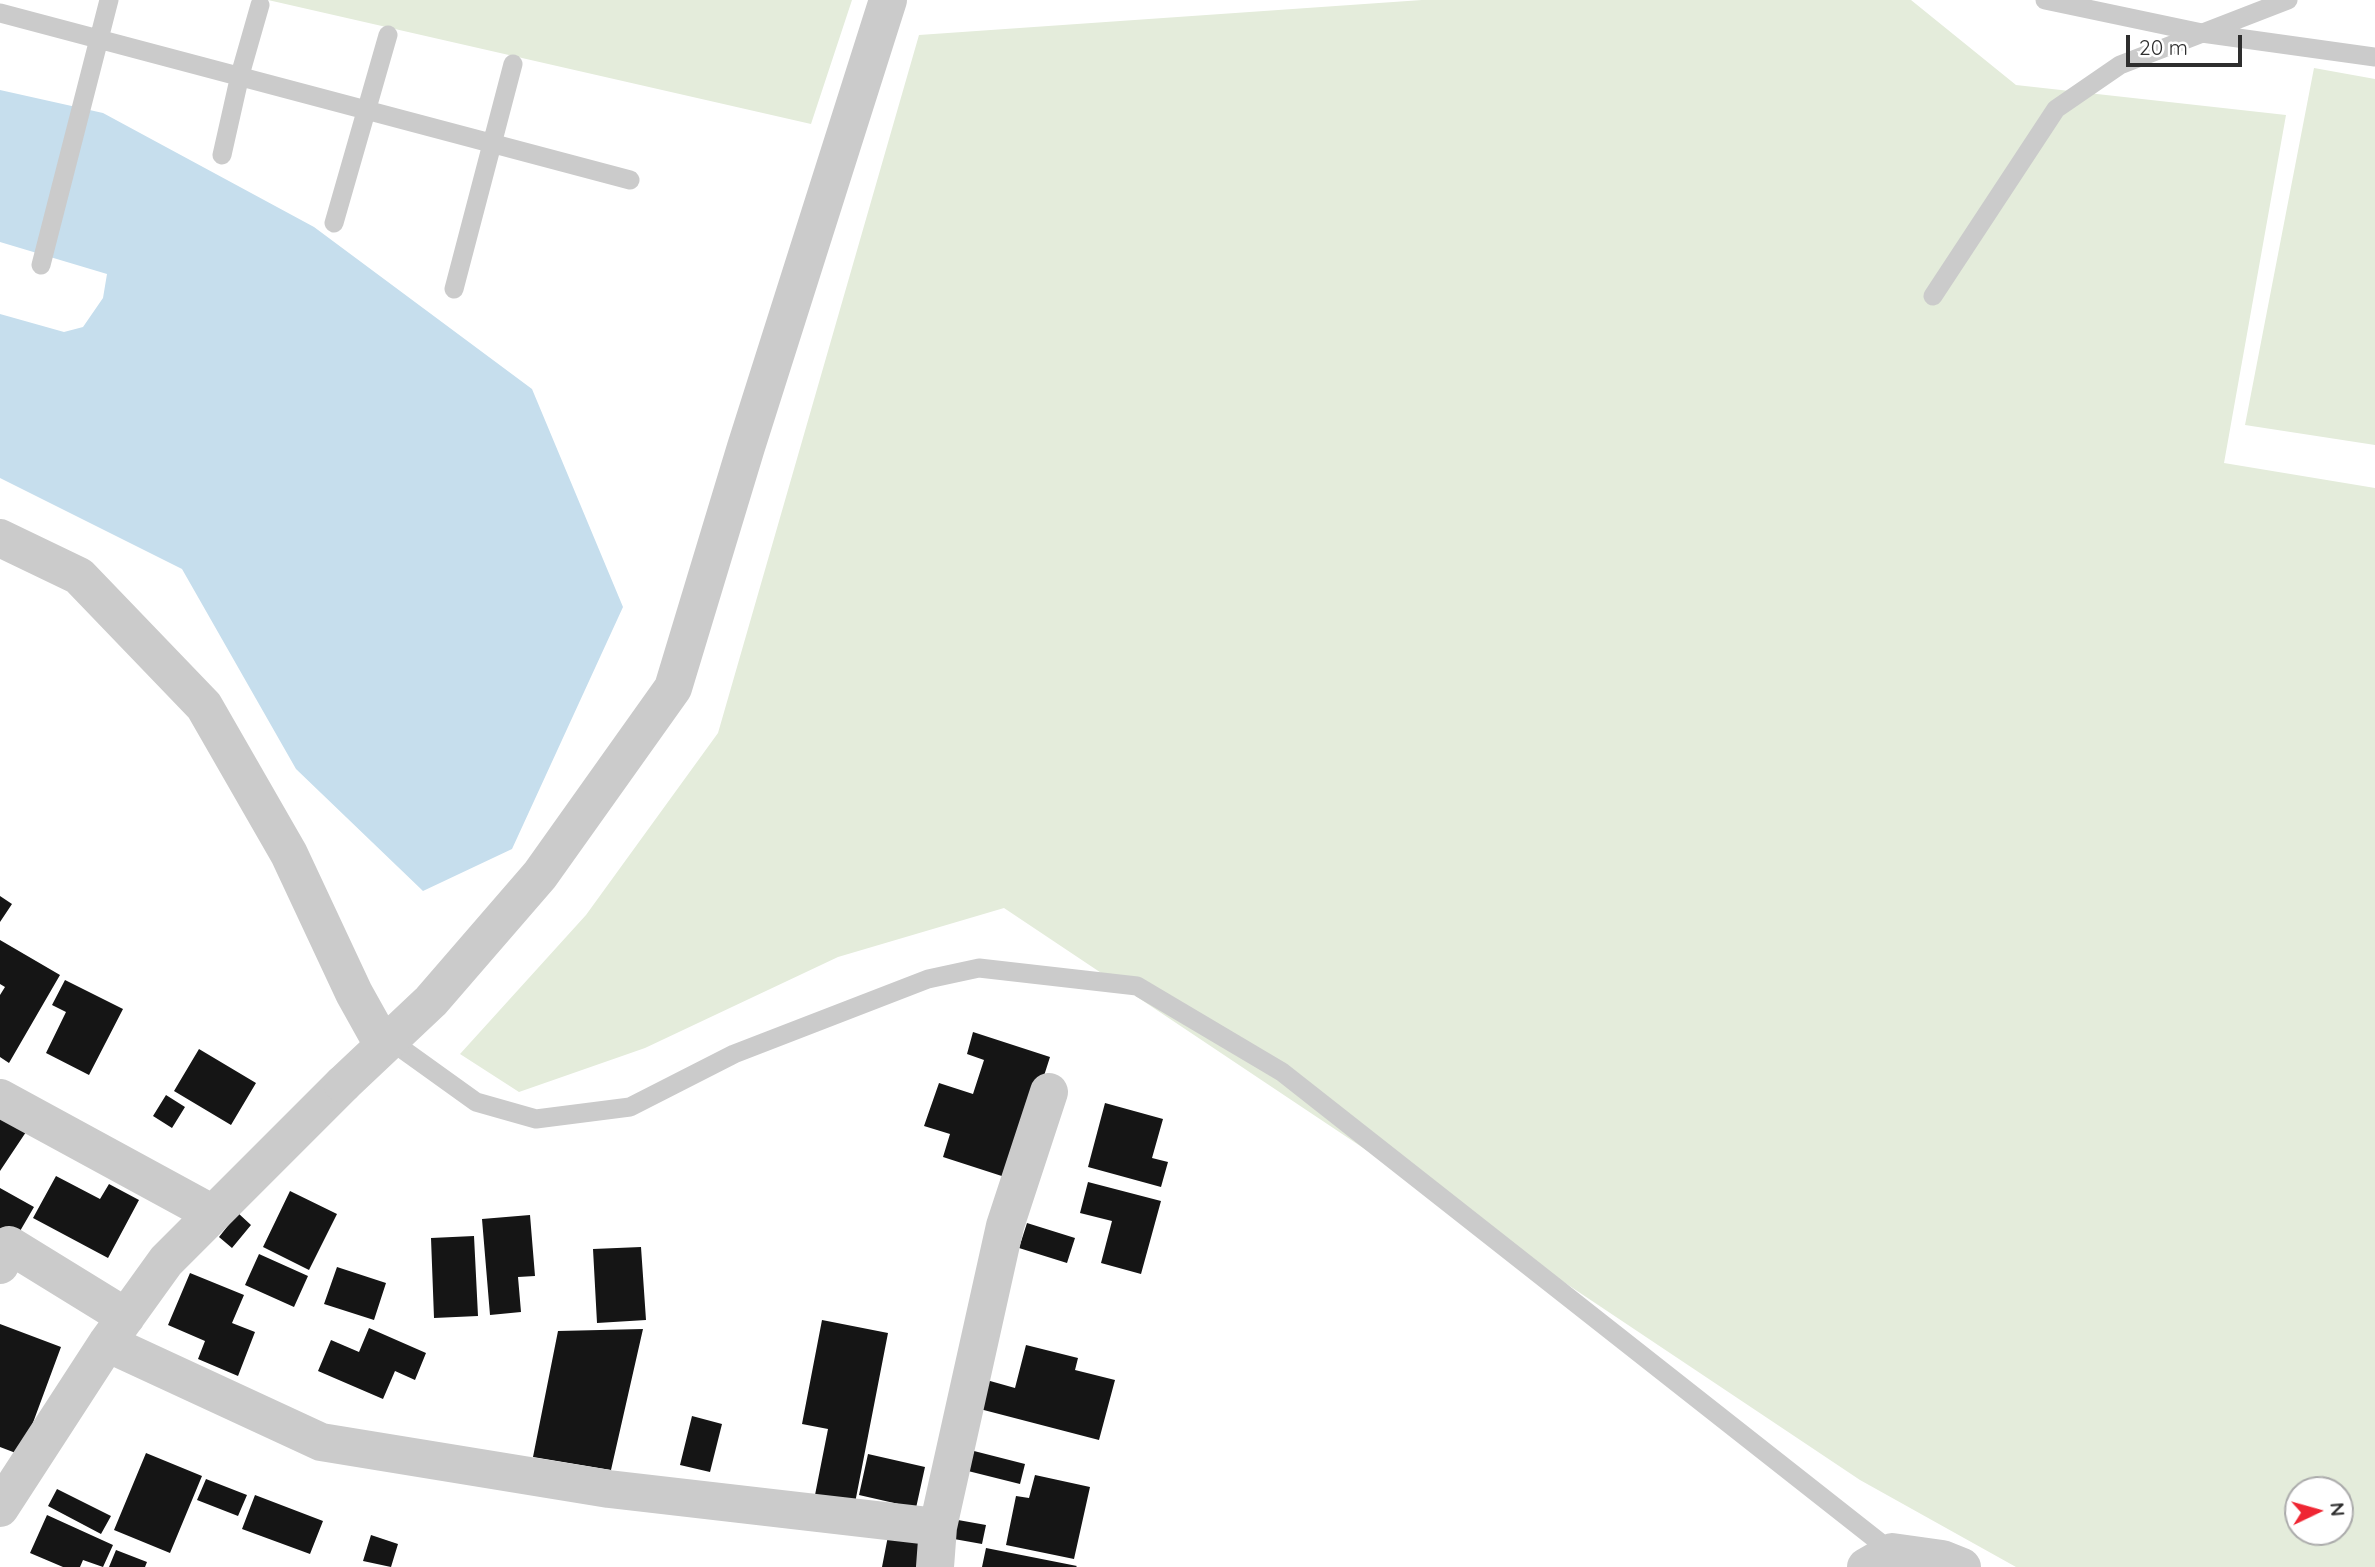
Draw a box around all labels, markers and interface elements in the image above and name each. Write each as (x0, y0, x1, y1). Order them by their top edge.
scale bar (2130, 21, 2246, 65)
text: 20 m (2139, 34, 2188, 60)
north arrow (2284, 1476, 2354, 1546)
text: N (2325, 1501, 2350, 1517)

